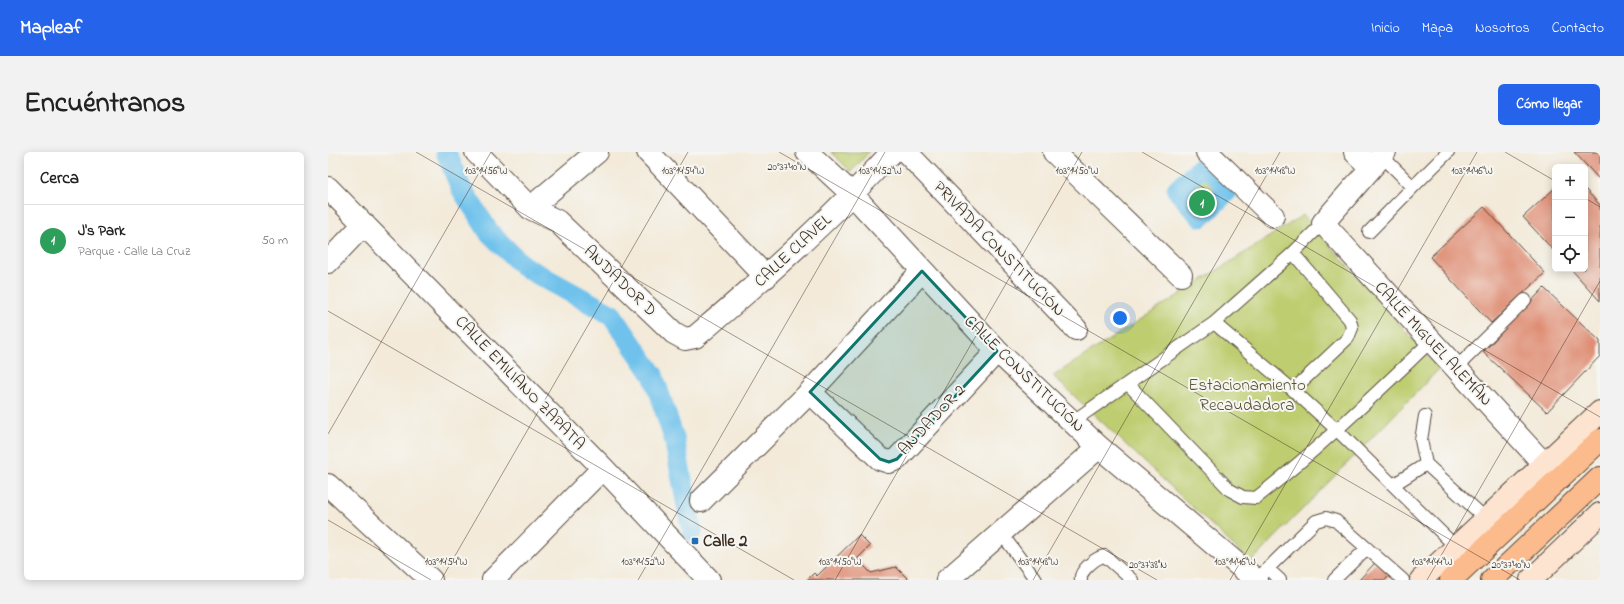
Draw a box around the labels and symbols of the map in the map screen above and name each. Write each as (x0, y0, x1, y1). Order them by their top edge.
text: 20°37'40"N (768, 160, 807, 175)
text: 103°14'56"W (465, 164, 508, 179)
text: 103°14'54"W (662, 164, 705, 179)
text: 103°14'52"W (858, 164, 902, 179)
text: 103°14'50"W (1056, 164, 1099, 179)
text: 103°14'48"W (1255, 164, 1296, 179)
text: 103°14'46"W (1451, 164, 1493, 179)
street label: PRIVADA CONSTITUCIÓN (927, 175, 1071, 323)
pin: 1 (1189, 188, 1215, 218)
street label: CALLE CLAVEL (749, 208, 838, 293)
street label: ANDADOR D (578, 239, 662, 323)
street label: CALLE MIGUEL ALEMÁN (1368, 276, 1498, 412)
your location (1110, 308, 1130, 328)
street label: CALLE EMILIANO ZAPATA (449, 310, 591, 456)
street label: CALLE CONSTITUCIÓN (958, 310, 1090, 438)
park label: Estacionamiento Recaudadora (1188, 373, 1306, 418)
street label: ANDADOR 2 (892, 379, 972, 461)
place label: Calle 2 (703, 529, 748, 554)
marker: Calle 2 (690, 536, 700, 546)
text: 103°14'54"W (425, 555, 468, 570)
text: 103°14'52"W (621, 555, 665, 570)
text: 103°14'50"W (819, 555, 862, 570)
text: 103°14'48"W (1018, 555, 1059, 570)
text: 103°14'46"W (1214, 555, 1256, 570)
text: 103°14'44"W (1412, 555, 1453, 570)
text: 20°37'38"N (1129, 558, 1167, 573)
text: 20°37'40"N (1492, 558, 1531, 573)

